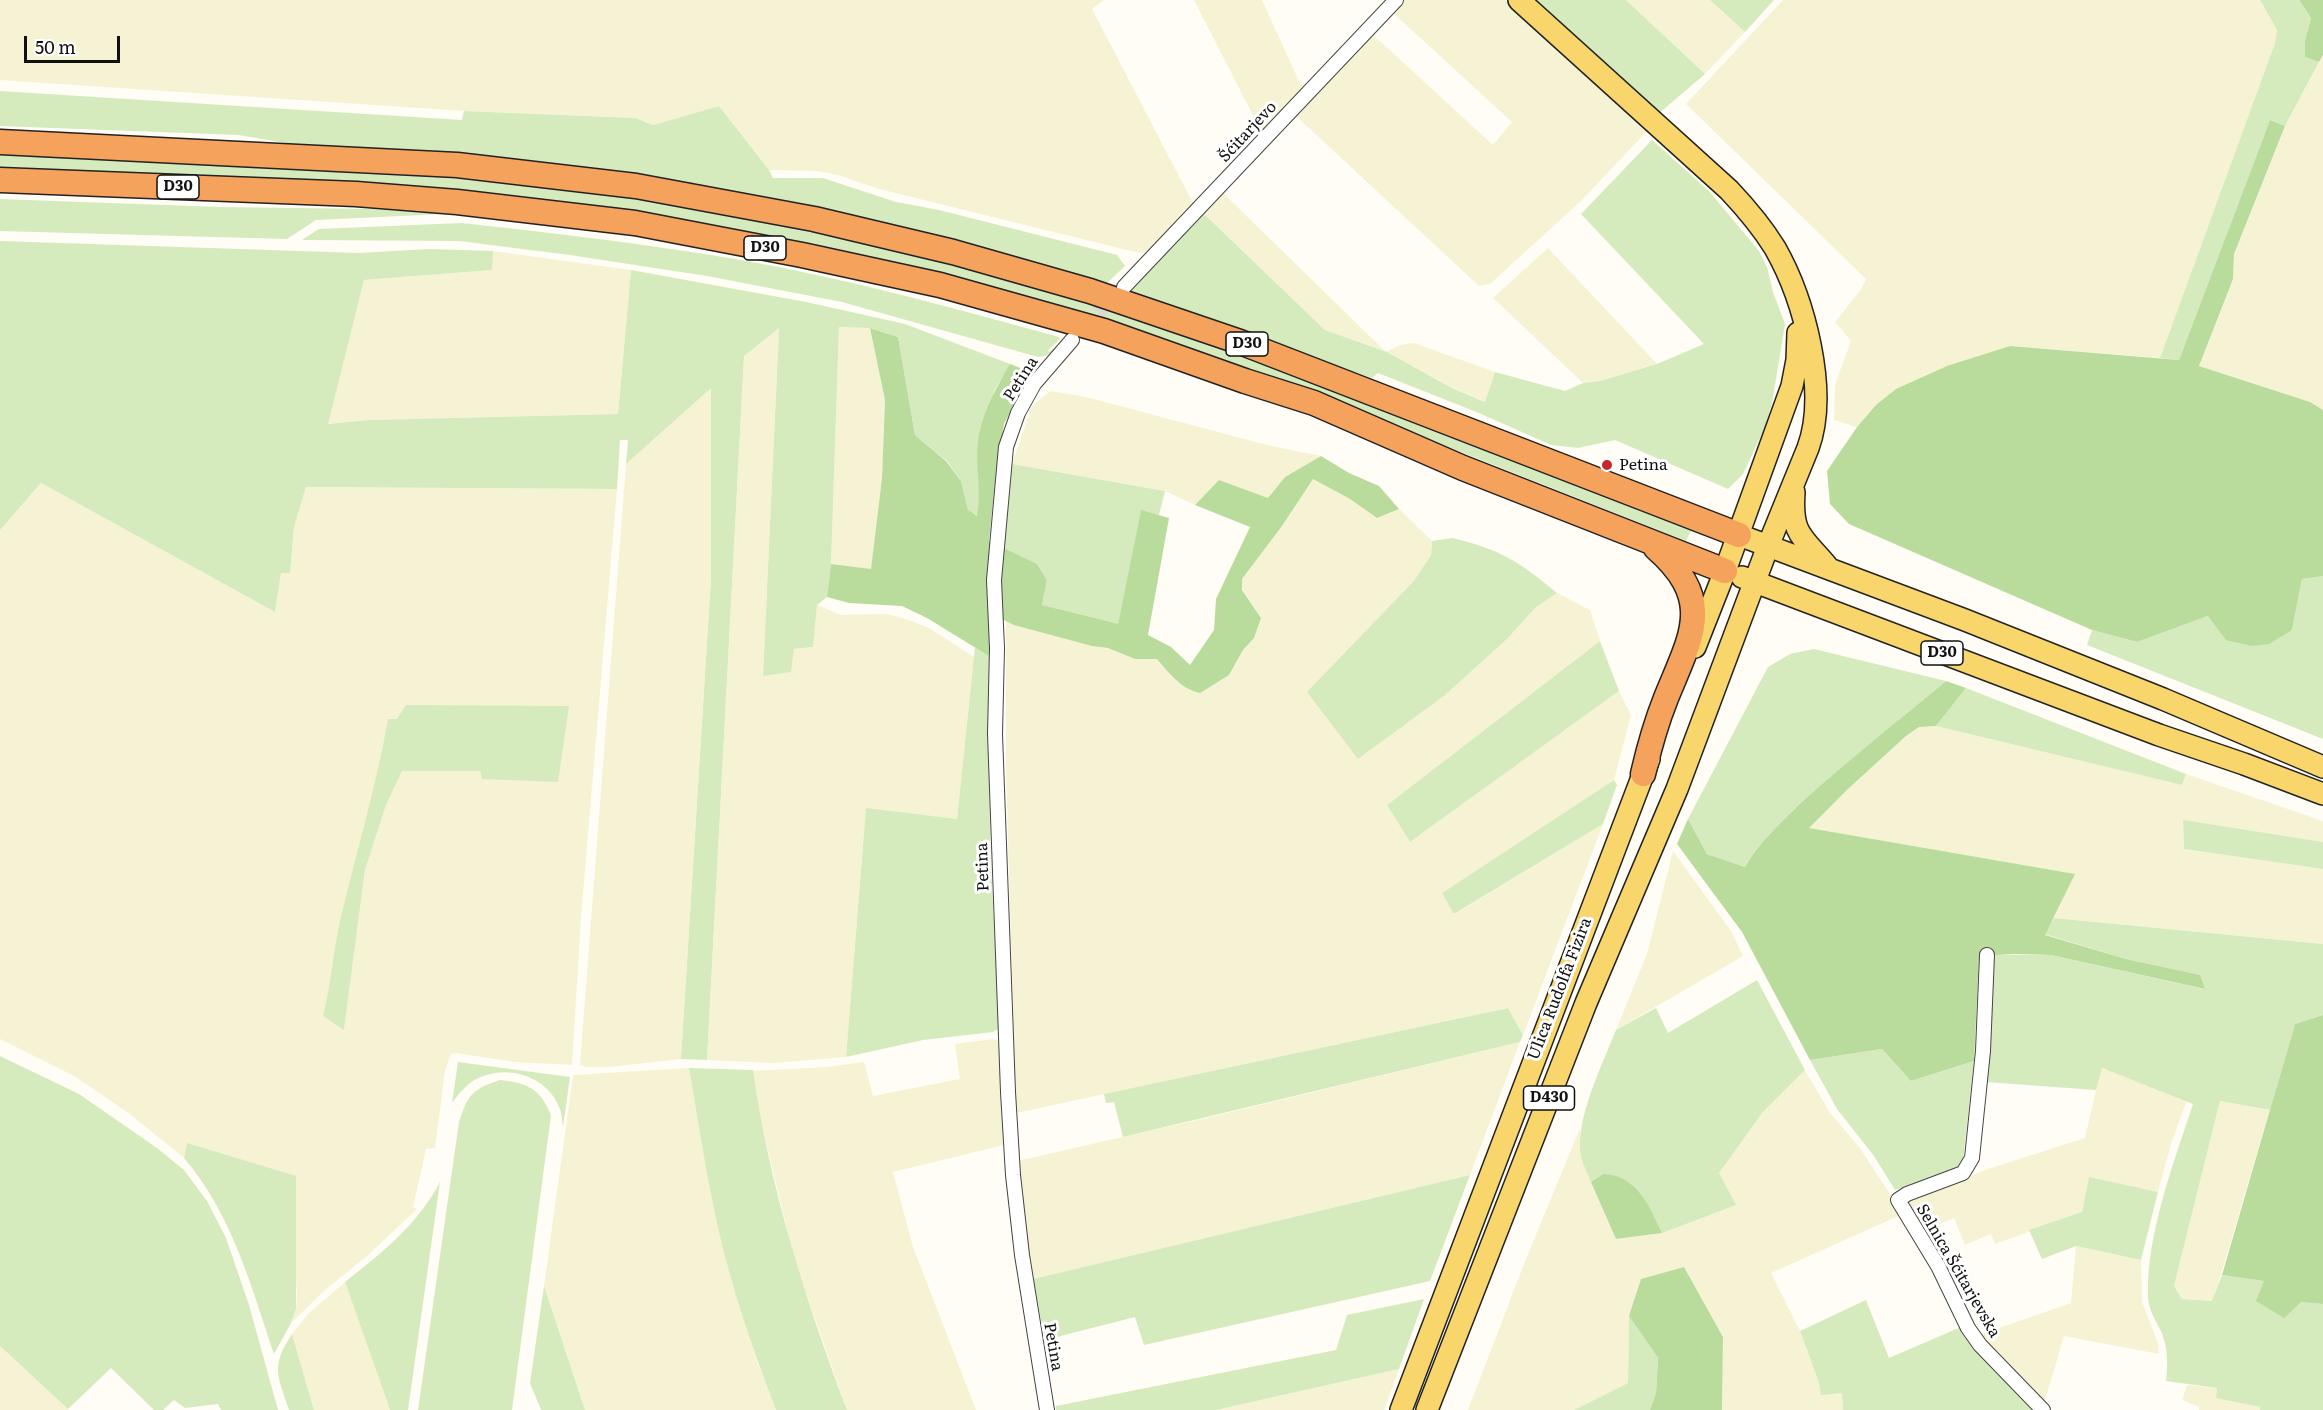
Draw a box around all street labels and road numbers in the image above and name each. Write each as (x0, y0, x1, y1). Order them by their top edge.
street label: Šćitarjevo (1215, 98, 1281, 166)
road number: D30 (157, 175, 199, 199)
road number: D30 (744, 236, 786, 260)
road number: D30 (1226, 332, 1268, 356)
street label: Petina (1000, 353, 1042, 405)
road number: D30 (1921, 641, 1963, 665)
street label: Petina (973, 842, 993, 892)
street label: Ulica Rudolfa Fizira (1524, 915, 1596, 1063)
road number: D430 (1524, 1086, 1574, 1110)
street label: Selnica Šćitarjevska (1912, 1201, 2004, 1341)
street label: Petina (1039, 1321, 1067, 1373)

